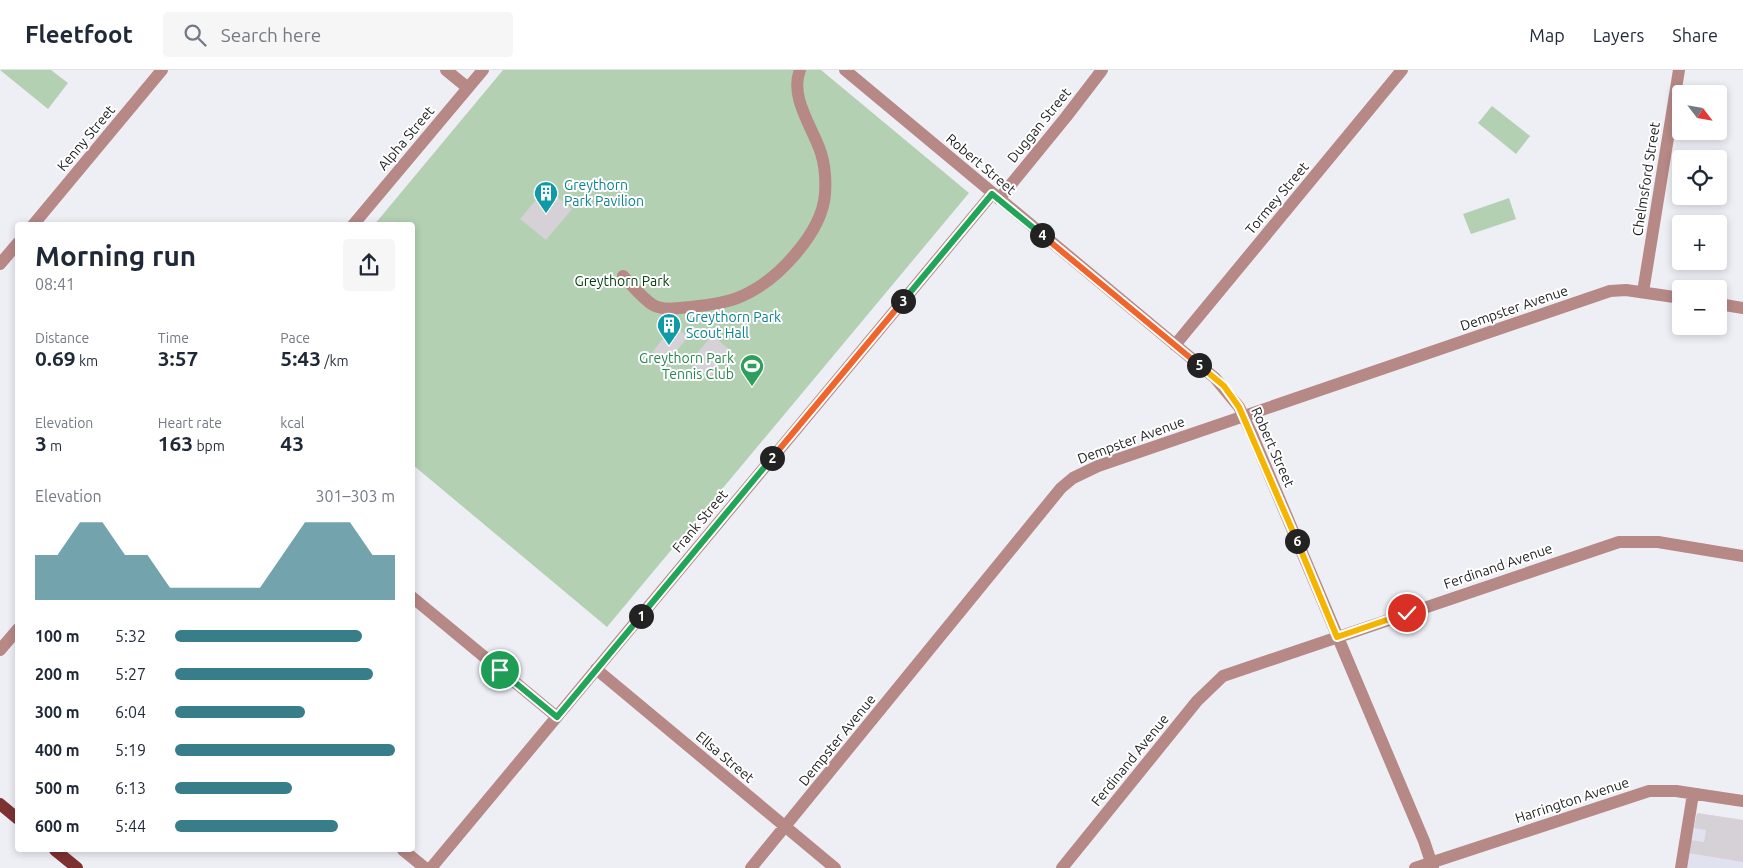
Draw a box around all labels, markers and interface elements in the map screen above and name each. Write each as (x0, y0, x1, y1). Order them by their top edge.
search box (163, 12, 513, 57)
text: Fleetfoot (25, 21, 133, 48)
icon: search (181, 21, 209, 49)
text: Search here (221, 24, 321, 46)
text: Map (1529, 25, 1565, 45)
text: Layers (1593, 25, 1644, 45)
text: Share (1672, 25, 1718, 45)
street label: Duggan Street (1004, 84, 1074, 166)
north arrow (1672, 85, 1728, 140)
map controls (1672, 85, 1727, 335)
street label: Kenny Street (54, 101, 118, 174)
street label: Alpha Street (375, 102, 438, 173)
street label: Chelmsford Street (1629, 120, 1663, 237)
street label: Robert Street (943, 130, 1019, 198)
button: locate (1672, 150, 1727, 205)
street label: Tormey Street (1242, 158, 1312, 237)
place label: Greythorn Park Pavilion (564, 177, 644, 209)
building icon: Greythorn Park Pavilion (533, 180, 559, 214)
button: + (1672, 215, 1727, 270)
pin: 4 (1030, 222, 1054, 248)
text: 4 (1039, 227, 1046, 243)
button: share (343, 239, 395, 291)
text: Morning run (35, 240, 196, 271)
park label: Greythorn Park (574, 273, 670, 289)
text: 08:41 (35, 275, 75, 293)
button: − (1672, 280, 1727, 335)
street label: Dempster Avenue (1458, 282, 1570, 334)
pin: 3 (890, 288, 916, 314)
text: 3 (900, 293, 907, 309)
place label: Greythorn Park Scout Hall (686, 309, 781, 341)
building icon: Greythorn Park Scout Hall (656, 312, 682, 346)
text: Distance (35, 330, 89, 346)
text: Time (158, 330, 189, 346)
text: Pace (280, 330, 310, 346)
text: 0.69 (35, 346, 76, 370)
text: 3:57 (158, 346, 198, 370)
text: 5:43 (280, 346, 321, 370)
place label: Greythorn Park Tennis Club (639, 350, 734, 382)
pin: 5 (1186, 352, 1212, 378)
text: km (76, 353, 98, 369)
text: /km (321, 353, 349, 369)
sports icon: Greythorn Park Tennis Club (739, 353, 765, 387)
text: 5 (1196, 357, 1203, 373)
street label: Robert Street (1248, 405, 1298, 490)
street label: Dempster Avenue (1075, 413, 1187, 467)
text: Elevation (35, 415, 93, 431)
text: Heart rate (158, 415, 222, 431)
text: kcal (280, 415, 305, 431)
text: 3 (35, 431, 47, 455)
text: 163 (158, 431, 193, 455)
text: 43 (280, 431, 304, 455)
text: m (47, 438, 62, 454)
text: bpm (193, 438, 225, 454)
pin: 2 (760, 446, 784, 470)
text: 2 (769, 450, 776, 466)
street label: Frank Street (669, 486, 731, 556)
text: Elevation (35, 487, 102, 505)
text: 301–303 m (315, 487, 395, 505)
pin: 6 (1284, 528, 1310, 554)
text: 6 (1294, 533, 1301, 549)
street label: Ferdinand Avenue (1442, 540, 1554, 592)
pin (1386, 592, 1428, 634)
icon: check (1393, 599, 1421, 627)
pin: 1 (628, 604, 654, 628)
text: 1 (638, 608, 645, 624)
text: 100 m (35, 627, 80, 645)
text: 5:32 (115, 627, 146, 645)
pin (479, 649, 521, 691)
icon: arrive (486, 656, 514, 684)
text: 200 m (35, 665, 80, 683)
text: 5:27 (115, 665, 146, 683)
street label: Dempster Avenue (795, 691, 879, 789)
text: 300 m (35, 703, 80, 721)
text: 6:04 (115, 703, 146, 721)
street label: Ferdinand Avenue (1088, 711, 1172, 809)
street label: Ellsa Street (693, 728, 758, 786)
text: 400 m (35, 741, 80, 759)
text: 5:19 (115, 741, 146, 759)
street label: Harrington Avenue (1513, 774, 1631, 826)
text: 500 m (35, 779, 80, 797)
text: 6:13 (115, 779, 146, 797)
text: 600 m (35, 817, 80, 835)
text: 5:44 (115, 817, 146, 835)

